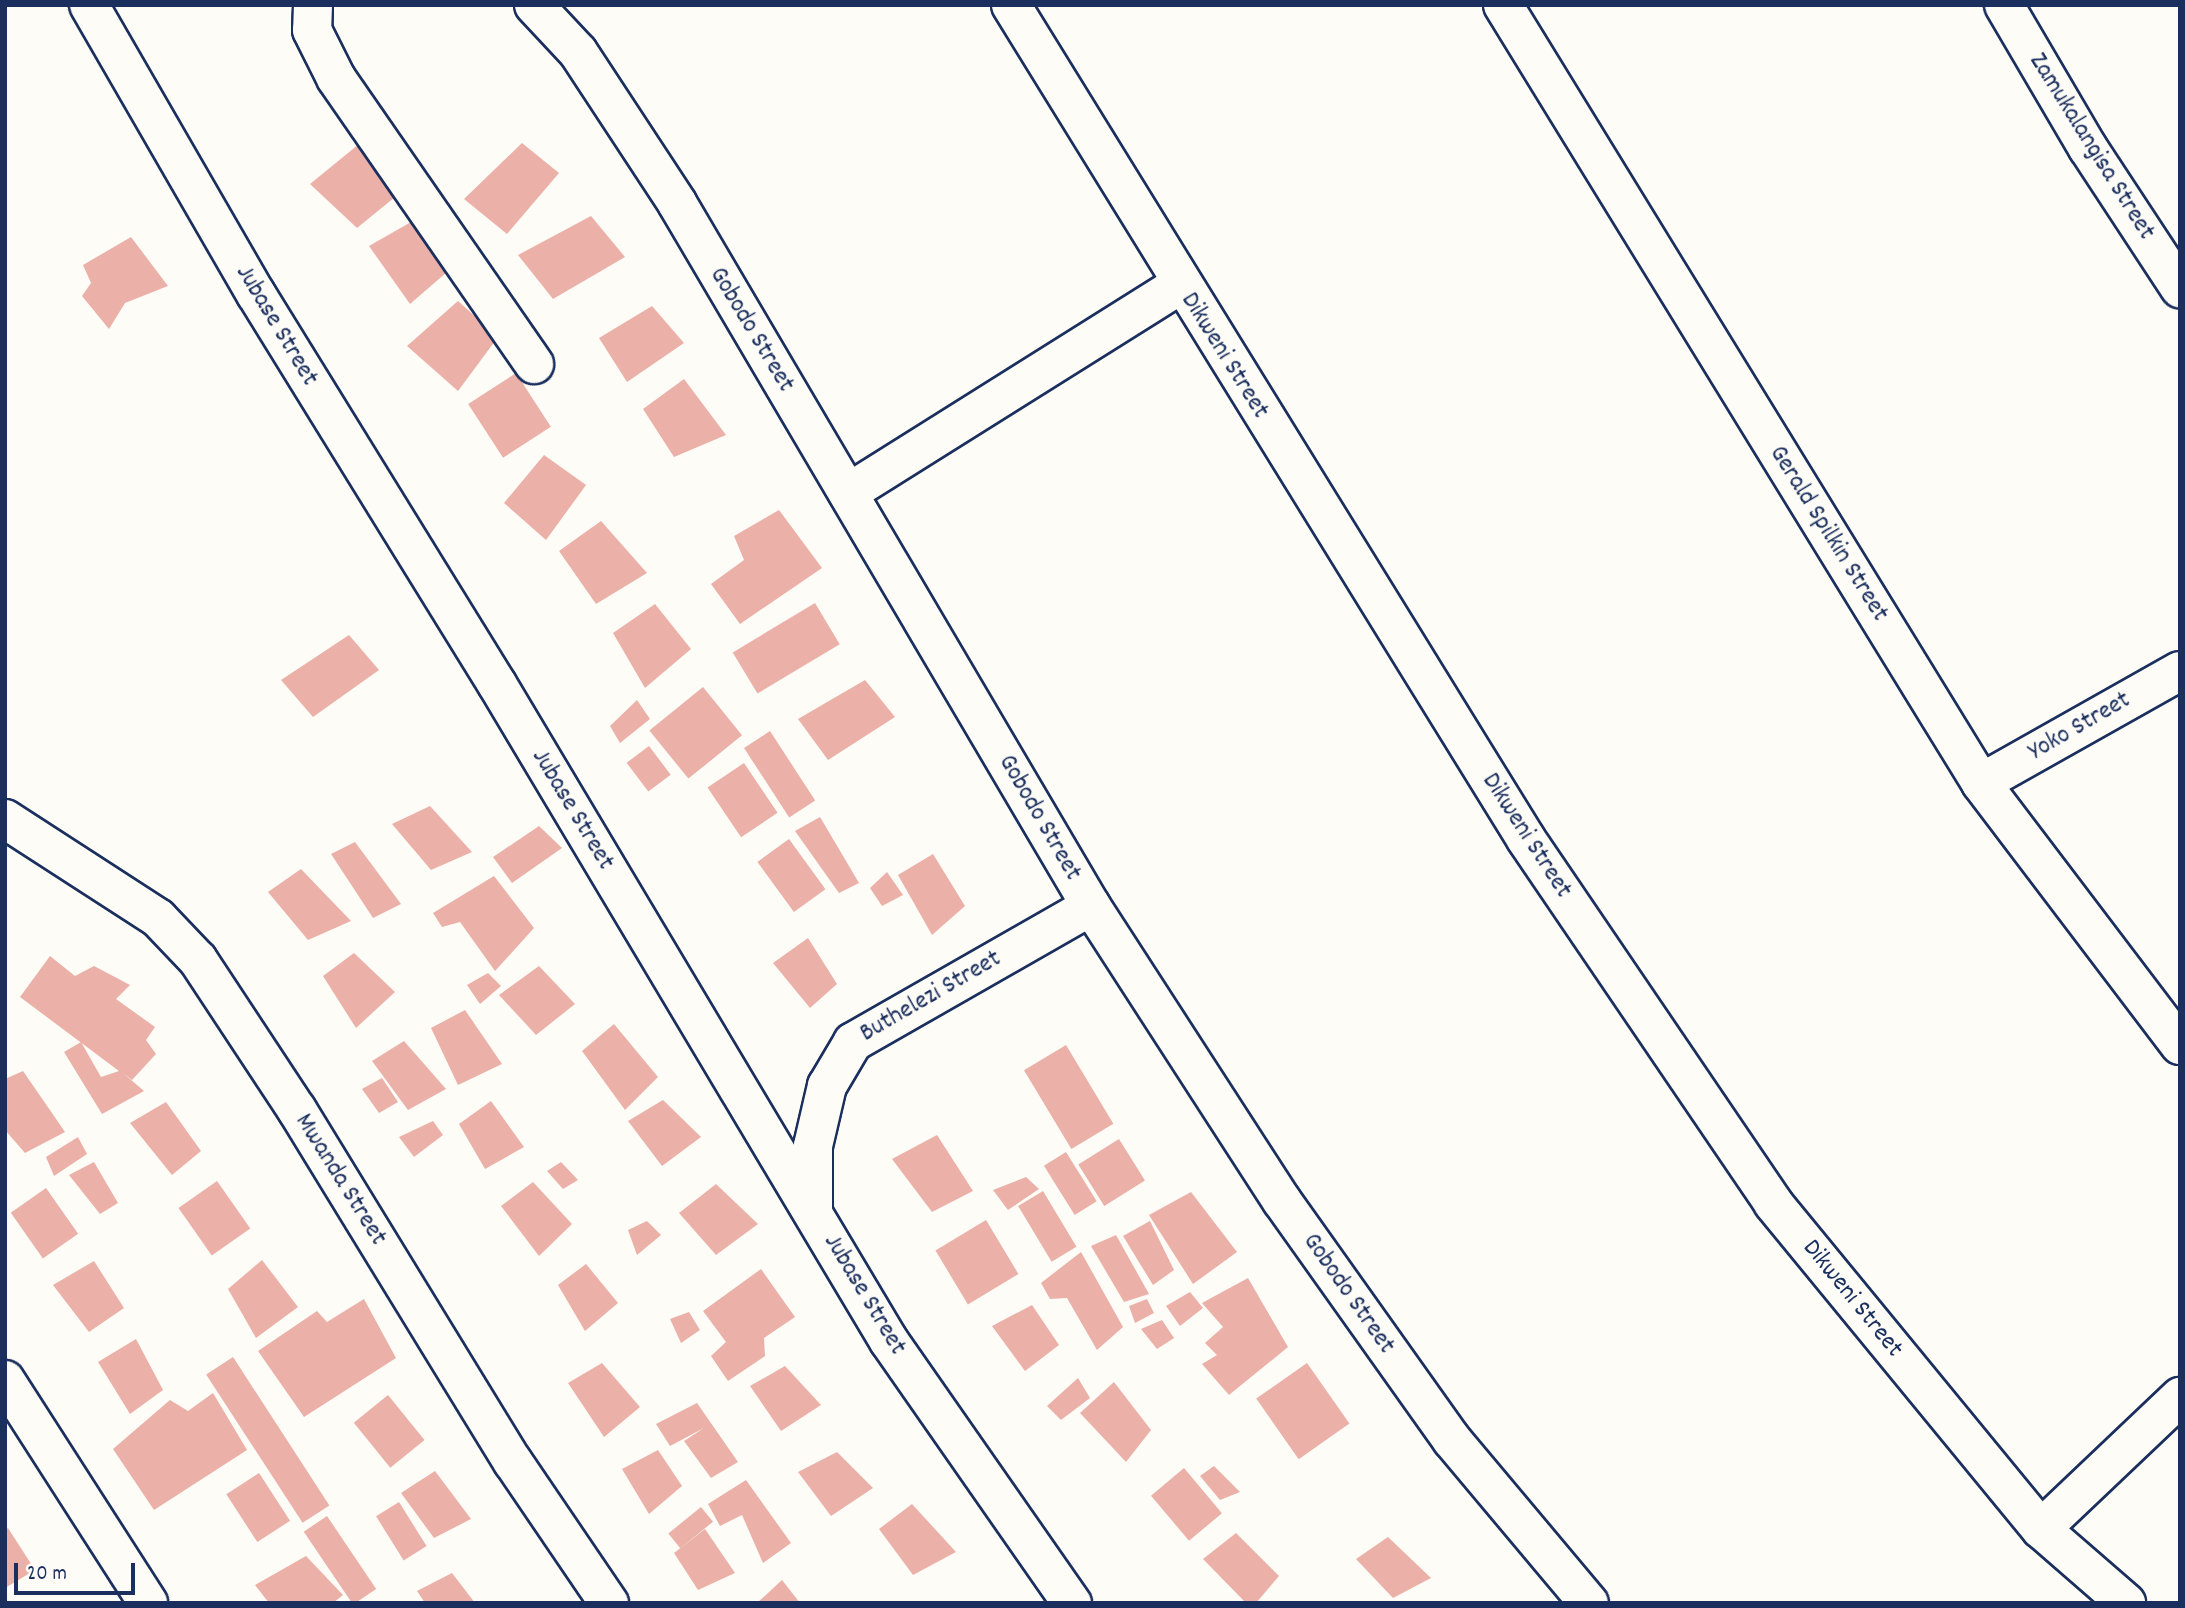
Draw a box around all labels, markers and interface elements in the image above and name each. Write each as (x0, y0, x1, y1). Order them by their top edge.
street label: Zamukalangisa Street (2021, 48, 2161, 246)
street label: Jubase Street (228, 260, 324, 392)
street label: Gobodo Street (701, 262, 801, 398)
street label: Dikweni Street (1173, 287, 1275, 425)
street label: Gerald Spilkin Street (1761, 440, 1895, 628)
street label: Yoko Street (2024, 685, 2136, 769)
street label: Jubase Street (524, 744, 620, 876)
street label: Gobodo Street (990, 749, 1088, 887)
street label: Dikweni Street (1474, 768, 1578, 904)
street label: Buthelezi Street (855, 944, 1007, 1050)
street label: Mwanda Street (287, 1108, 393, 1252)
street label: Gobodo Street (1295, 1228, 1401, 1360)
street label: Jubase Street (816, 1229, 912, 1361)
street label: Dikweni Street (1795, 1234, 1909, 1364)
scale bar (18, 1548, 138, 1592)
text: 20 m (27, 1560, 67, 1590)

